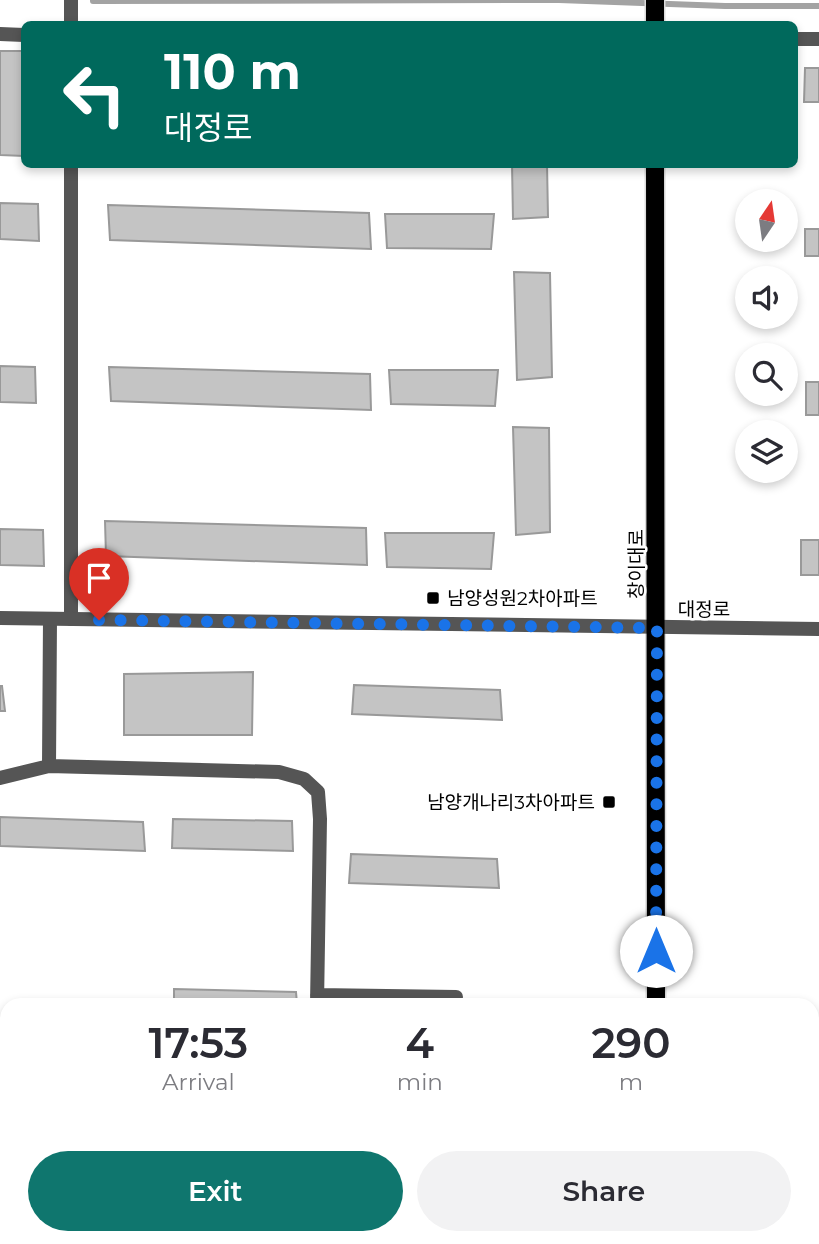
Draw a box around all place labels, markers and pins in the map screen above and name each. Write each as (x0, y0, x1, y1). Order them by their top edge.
pin (69, 548, 129, 620)
place label: 남양성원2차아파트 (447, 587, 598, 610)
marker: 남양성원2차아파트 (425, 590, 441, 606)
place label: 남양개나리3차아파트 (427, 791, 595, 814)
marker: 남양개나리3차아파트 (601, 794, 617, 810)

